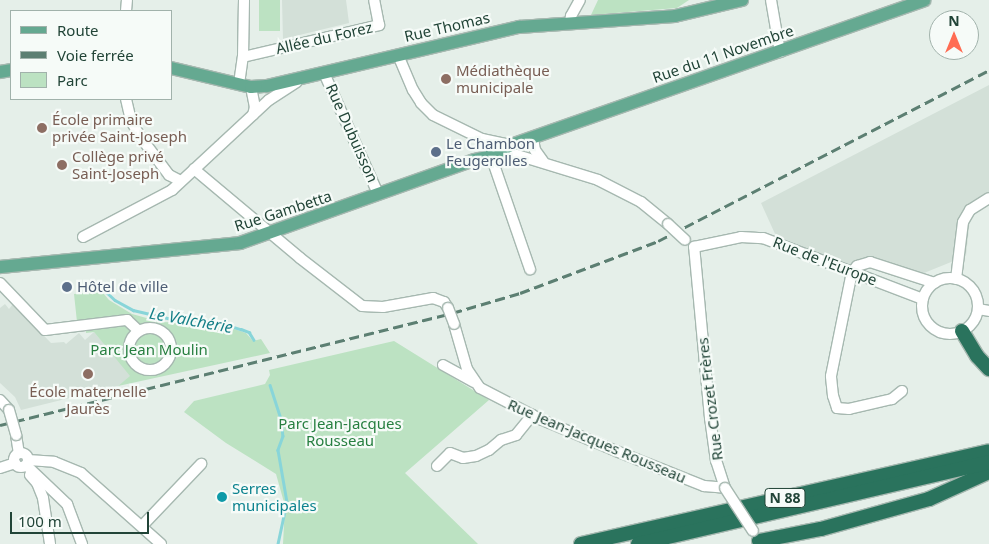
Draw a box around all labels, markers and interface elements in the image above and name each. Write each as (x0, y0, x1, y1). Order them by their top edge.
street label: Rue Thomas (402, 8, 492, 46)
legend (10, 10, 172, 100)
north arrow (929, 10, 979, 60)
text: N (948, 11, 960, 30)
street label: Allée du Forez (274, 18, 374, 58)
text: Route (57, 20, 99, 40)
street label: Rue du 11 Novembre (650, 21, 796, 87)
text: Voie ferrée (57, 45, 134, 65)
place label: Médiathèque municipale (456, 61, 550, 96)
text: Parc (57, 70, 88, 90)
marker: Médiathèque municipale (440, 73, 452, 85)
street label: Rue Dubuisson (322, 81, 382, 185)
place label: École primaire privée Saint-Joseph (52, 110, 187, 145)
marker: École primaire privée Saint-Joseph (36, 122, 48, 134)
place label: Le Chambon Feugerolles (446, 134, 535, 169)
marker: Le Chambon Feugerolles (430, 146, 442, 158)
place label: Collège privé Saint-Joseph (72, 147, 164, 182)
marker: Collège privé Saint-Joseph (56, 159, 68, 171)
street label: Rue Gambetta (232, 187, 334, 235)
street label: Rue de l'Europe (770, 233, 880, 289)
place label: Hôtel de ville (77, 278, 168, 296)
marker: Hôtel de ville (61, 281, 73, 293)
water label: Le Valchérie (148, 303, 234, 337)
street label: Rue Crozet Frères (694, 336, 726, 462)
park label: Parc Jean Moulin (90, 341, 208, 359)
marker: École maternelle Jaurès (82, 368, 94, 380)
place label: École maternelle Jaurès (29, 382, 147, 417)
street label: Rue Jean-Jacques Rousseau (505, 395, 689, 487)
park label: Parc Jean-Jacques Rousseau (278, 414, 402, 449)
place label: Serres municipales (232, 479, 317, 514)
road number: N 88 (764, 486, 806, 509)
marker: Serres municipales (216, 491, 228, 503)
scale bar (12, 502, 151, 534)
text: 100 m (18, 511, 62, 531)

